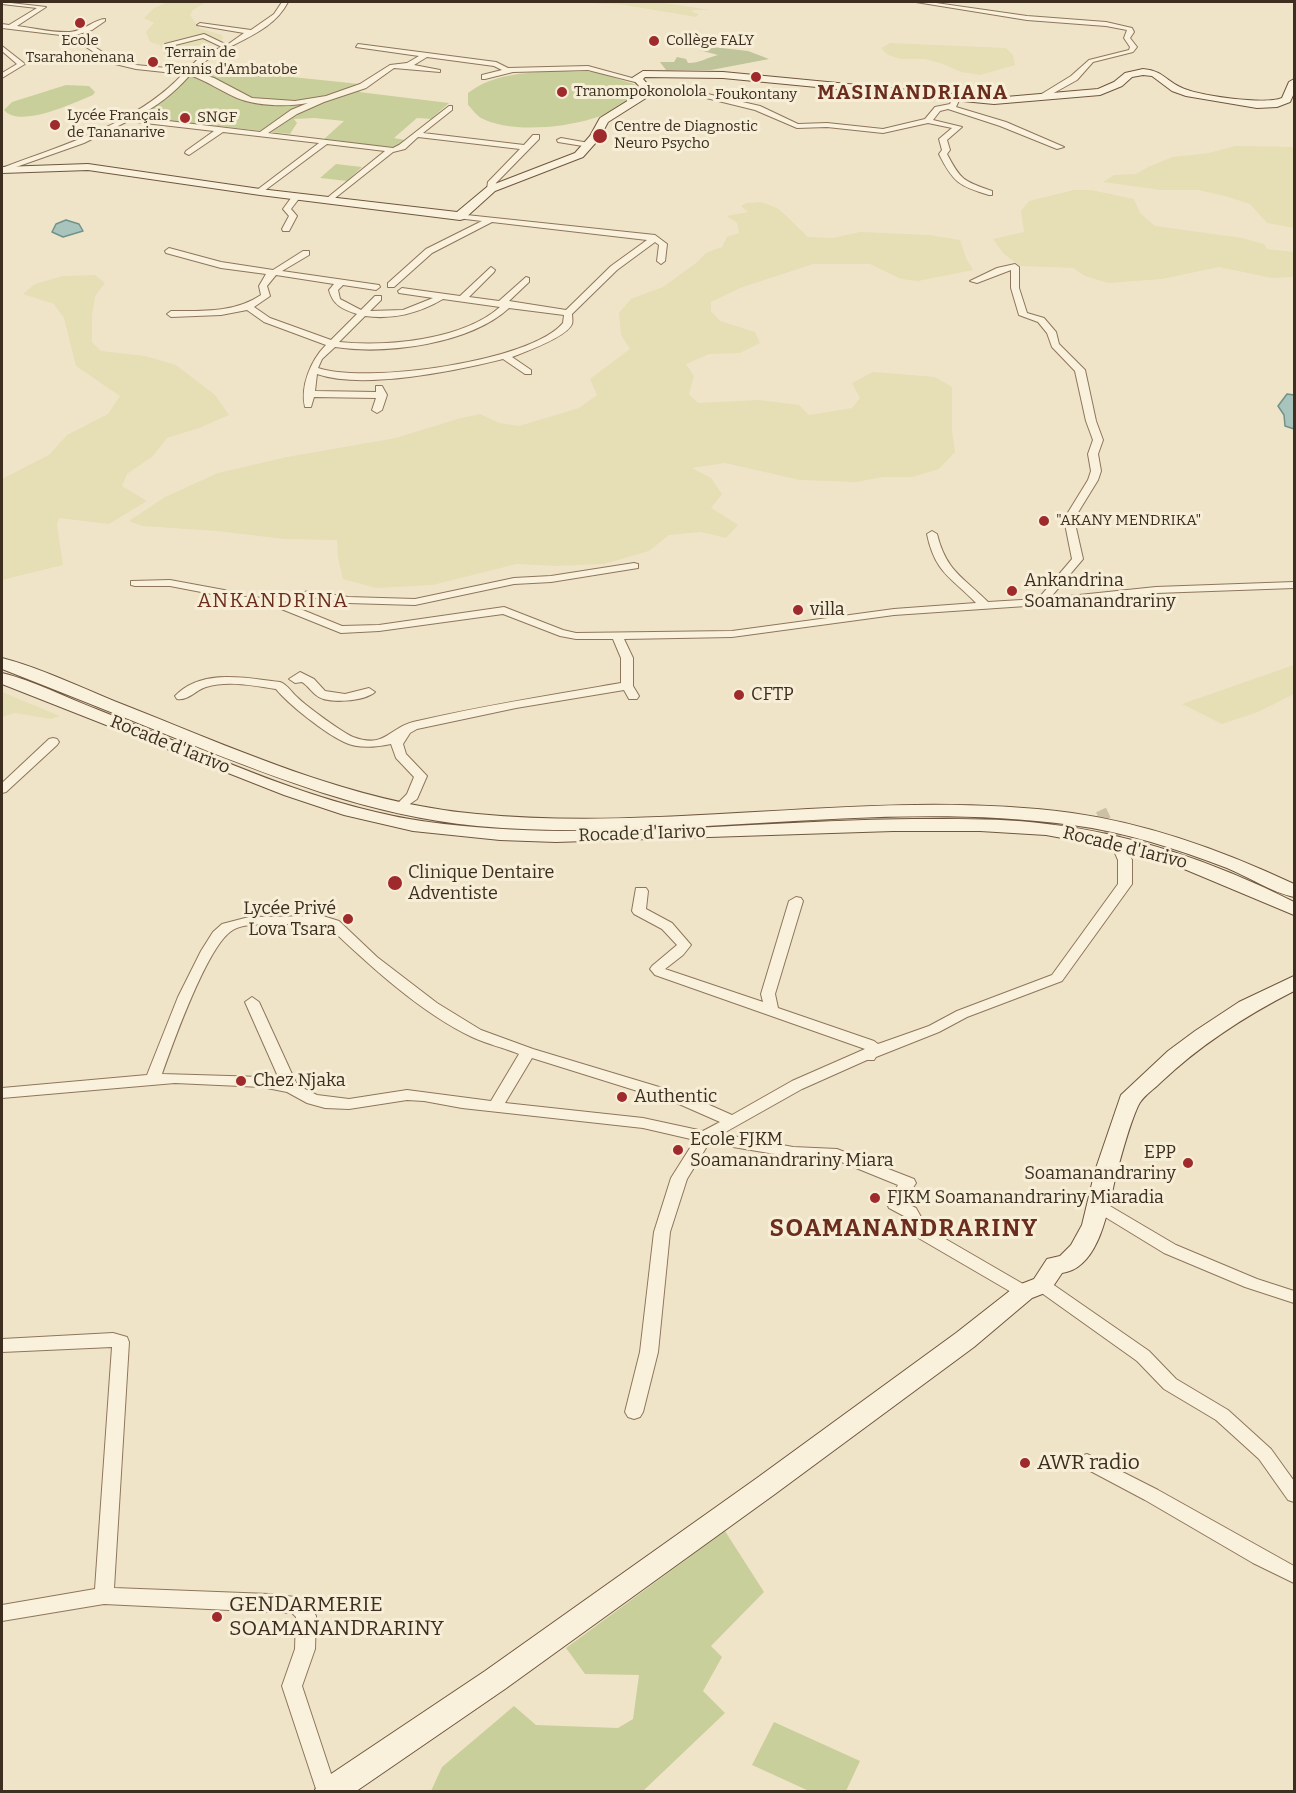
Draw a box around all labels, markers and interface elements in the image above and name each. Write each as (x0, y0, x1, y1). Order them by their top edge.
marker: Ecole Tsarahonenana (73, 16, 87, 30)
place label: Ecole Tsarahonenana (26, 32, 134, 67)
place label: Collège FALY (666, 32, 754, 50)
marker: Collège FALY (647, 34, 661, 48)
place label: Terrain de Tennis d'Ambatobe (165, 44, 298, 79)
marker: Terrain de Tennis d'Ambatobe (146, 55, 160, 69)
marker: Foukontany (749, 70, 763, 84)
district label: MASINANDRIANA (817, 81, 1009, 105)
place label: Tranompokonolola (574, 83, 707, 101)
marker: Tranompokonolola (555, 85, 569, 99)
place label: Foukontany (715, 86, 797, 104)
place label: Lycée Français de Tananarive (67, 107, 168, 142)
place label: SNGF (197, 109, 237, 127)
marker: SNGF (178, 111, 192, 125)
marker: Lycée Français de Tananarive (48, 118, 62, 132)
place label: Centre de Diagnostic Neuro Psycho (614, 118, 758, 153)
marker: Centre de Diagnostic Neuro Psycho (591, 127, 609, 145)
place label: "AKANY MENDRIKA" (1056, 512, 1201, 530)
marker: "AKANY MENDRIKA" (1037, 514, 1051, 528)
place label: Ankandrina Soamanandrariny (1024, 570, 1176, 612)
marker: Ankandrina Soamanandrariny (1005, 584, 1019, 598)
district label: ANKANDRINA (197, 589, 349, 613)
place label: villa (810, 599, 845, 621)
marker: villa (791, 603, 805, 617)
place label: CFTP (751, 684, 794, 706)
marker: CFTP (732, 688, 746, 702)
street label: Rocade d'Iarivo (107, 711, 233, 779)
street label: Rocade d'Iarivo (578, 821, 706, 847)
street label: Rocade d'Iarivo (1061, 822, 1189, 874)
place label: Clinique Dentaire Adventiste (408, 862, 554, 904)
marker: Clinique Dentaire Adventiste (386, 874, 404, 892)
place label: Lycée Privé Lova Tsara (243, 898, 336, 940)
marker: Lycée Privé Lova Tsara (341, 912, 355, 926)
place label: Chez Njaka (253, 1070, 346, 1092)
marker: Chez Njaka (234, 1074, 248, 1088)
place label: Authentic (634, 1086, 717, 1108)
marker: Authentic (615, 1090, 629, 1104)
place label: Ecole FJKM Soamanandrariny Miara (690, 1129, 894, 1172)
place label: EPP Soamanandrariny (1024, 1142, 1176, 1184)
marker: Ecole FJKM Soamanandrariny Miara (671, 1143, 685, 1157)
marker: EPP Soamanandrariny (1181, 1156, 1195, 1170)
place label: FJKM Soamanandrariny Miaradia (887, 1187, 1164, 1209)
marker: FJKM Soamanandrariny Miaradia (868, 1191, 882, 1205)
district label: SOAMANANDRARINY (770, 1215, 1038, 1243)
place label: AWR radio (1037, 1450, 1140, 1476)
marker: AWR radio (1018, 1456, 1032, 1470)
place label: GENDARMERIE SOAMANANDRARINY (229, 1592, 444, 1642)
marker: GENDARMERIE SOAMANANDRARINY (210, 1610, 224, 1624)

